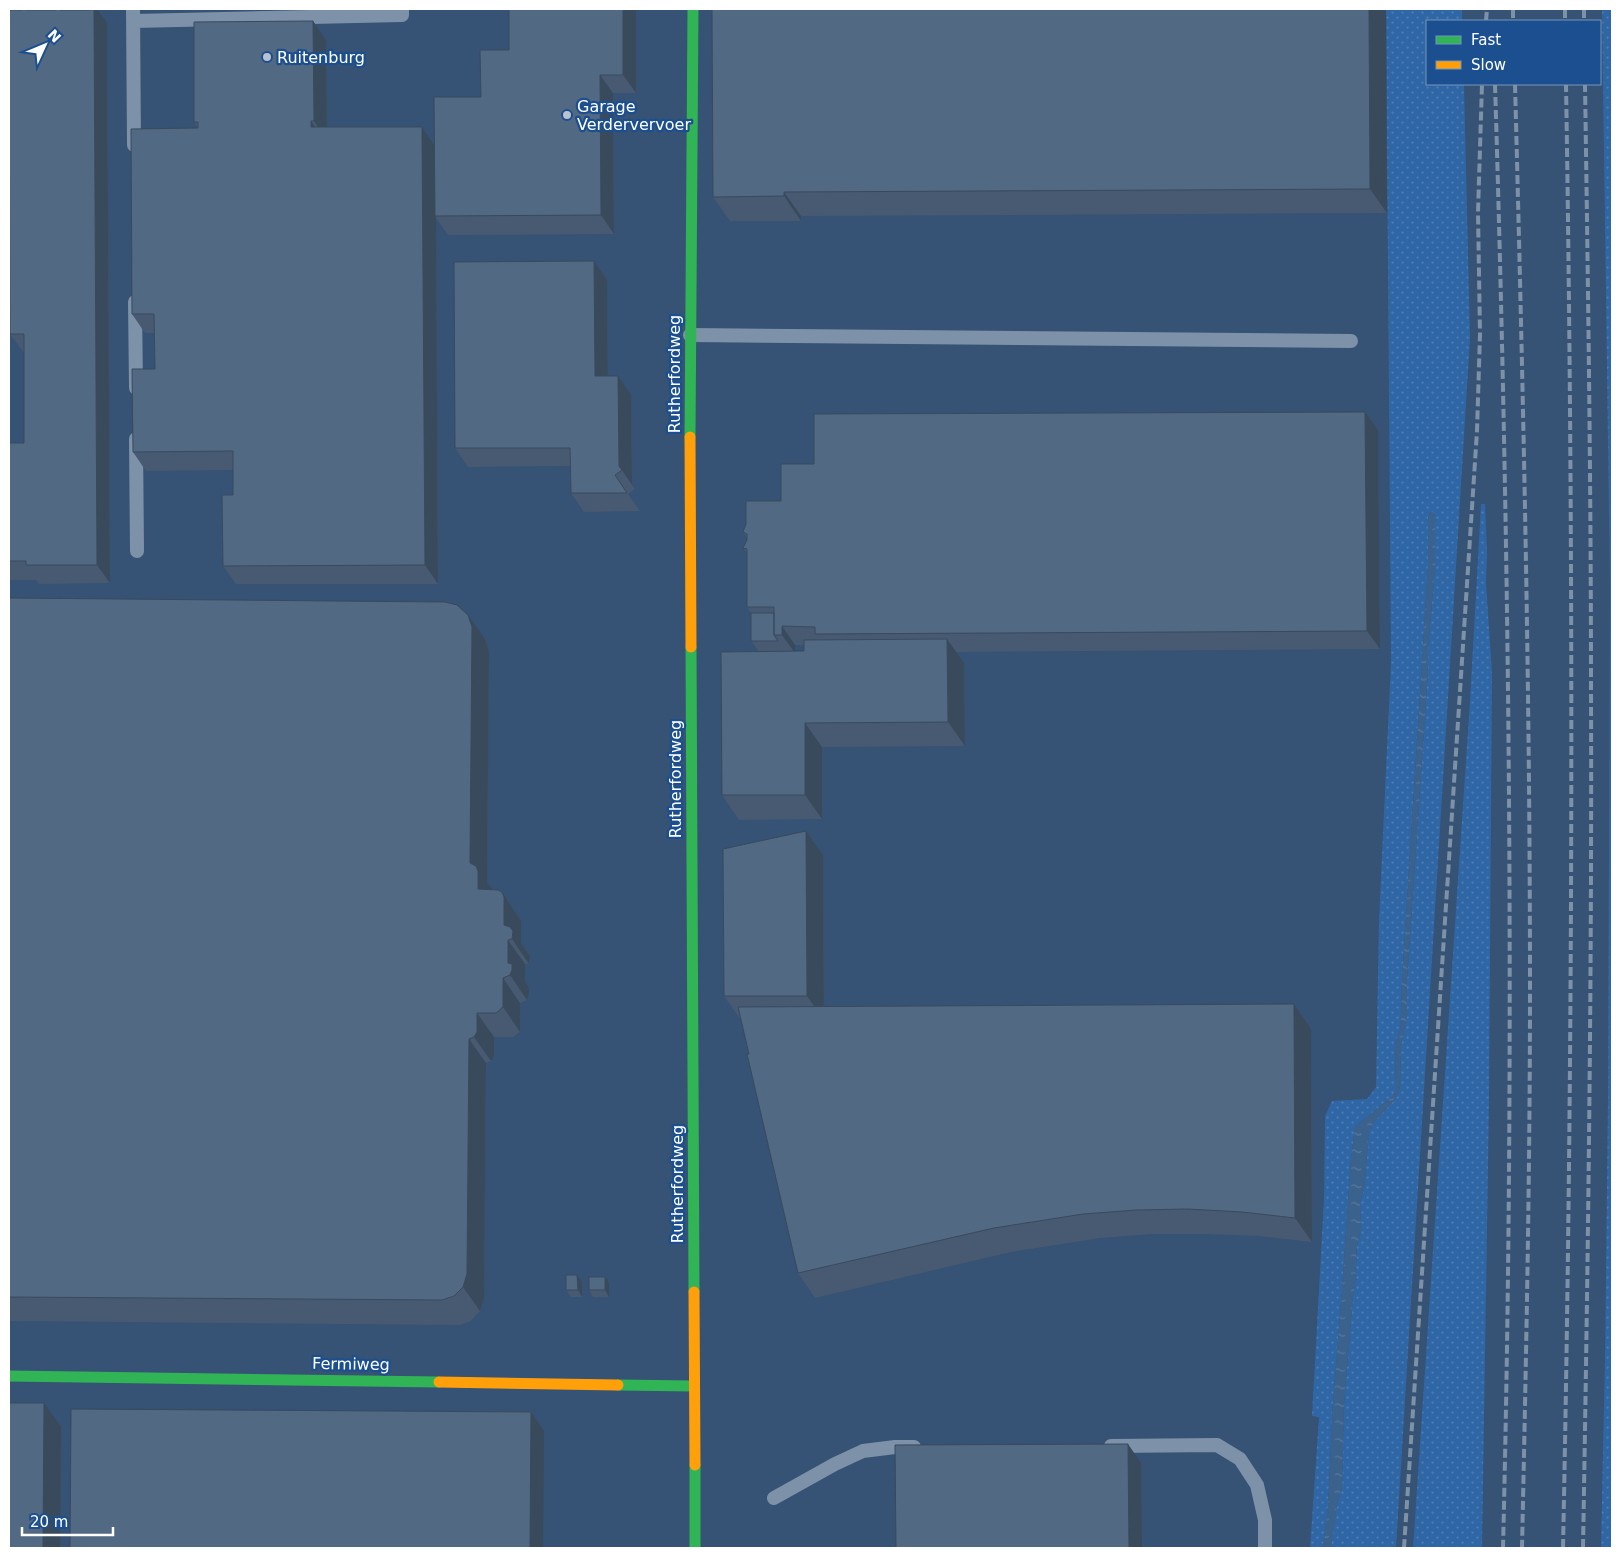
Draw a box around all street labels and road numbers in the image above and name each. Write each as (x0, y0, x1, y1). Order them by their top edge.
street label: Rutherfordweg (665, 315, 684, 433)
street label: Rutherfordweg (666, 720, 685, 838)
street label: Rutherfordweg (668, 1125, 687, 1243)
street label: Fermiweg (312, 1354, 390, 1374)

